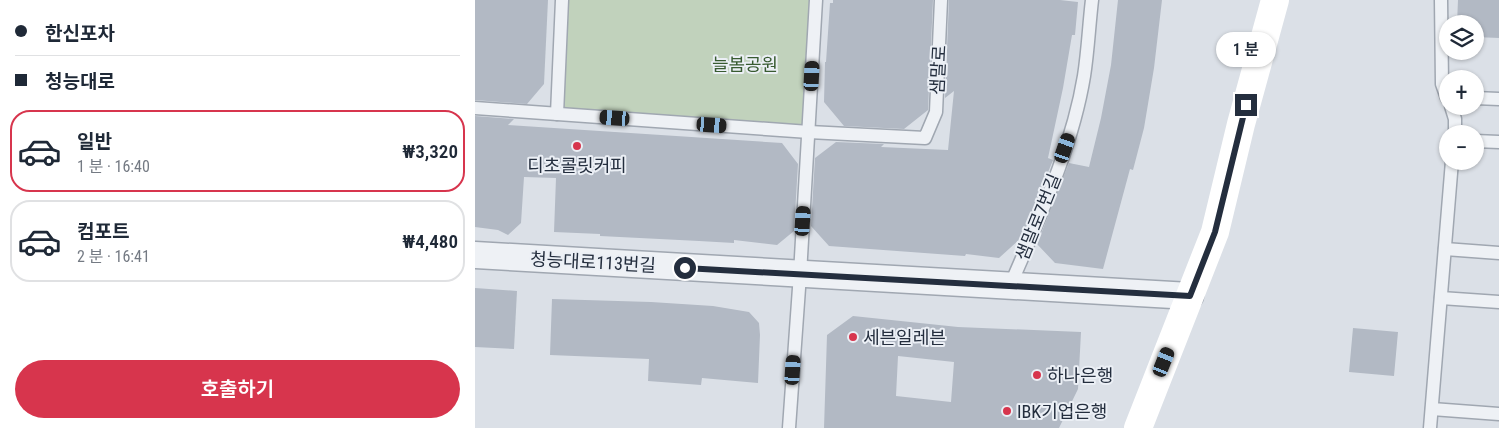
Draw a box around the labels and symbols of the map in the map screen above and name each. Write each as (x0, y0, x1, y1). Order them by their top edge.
callout: 1 분 (1216, 32, 1276, 68)
street label: 샘말로 (926, 45, 950, 95)
park label: 늘봄공원 (712, 54, 778, 75)
car (803, 61, 820, 91)
route end (1235, 94, 1257, 116)
car (599, 109, 630, 127)
car (696, 116, 727, 134)
car (1053, 131, 1076, 165)
marker: 디초콜릿커피 (571, 140, 583, 152)
place label: 디초콜릿커피 (527, 155, 627, 176)
street label: 샘말로7번길 (1011, 171, 1065, 263)
car (794, 206, 811, 236)
street label: 청능대로113번길 (530, 248, 656, 276)
route start (674, 257, 696, 279)
place label: 세븐일레븐 (863, 327, 946, 348)
marker: 세븐일레븐 (847, 331, 859, 343)
car (1151, 345, 1176, 379)
car (784, 355, 801, 385)
place label: 하나은행 (1047, 365, 1113, 386)
marker: 하나은행 (1031, 369, 1043, 381)
place label: IBK기업은행 (1017, 401, 1107, 422)
marker: IBK기업은행 (1001, 405, 1013, 417)

